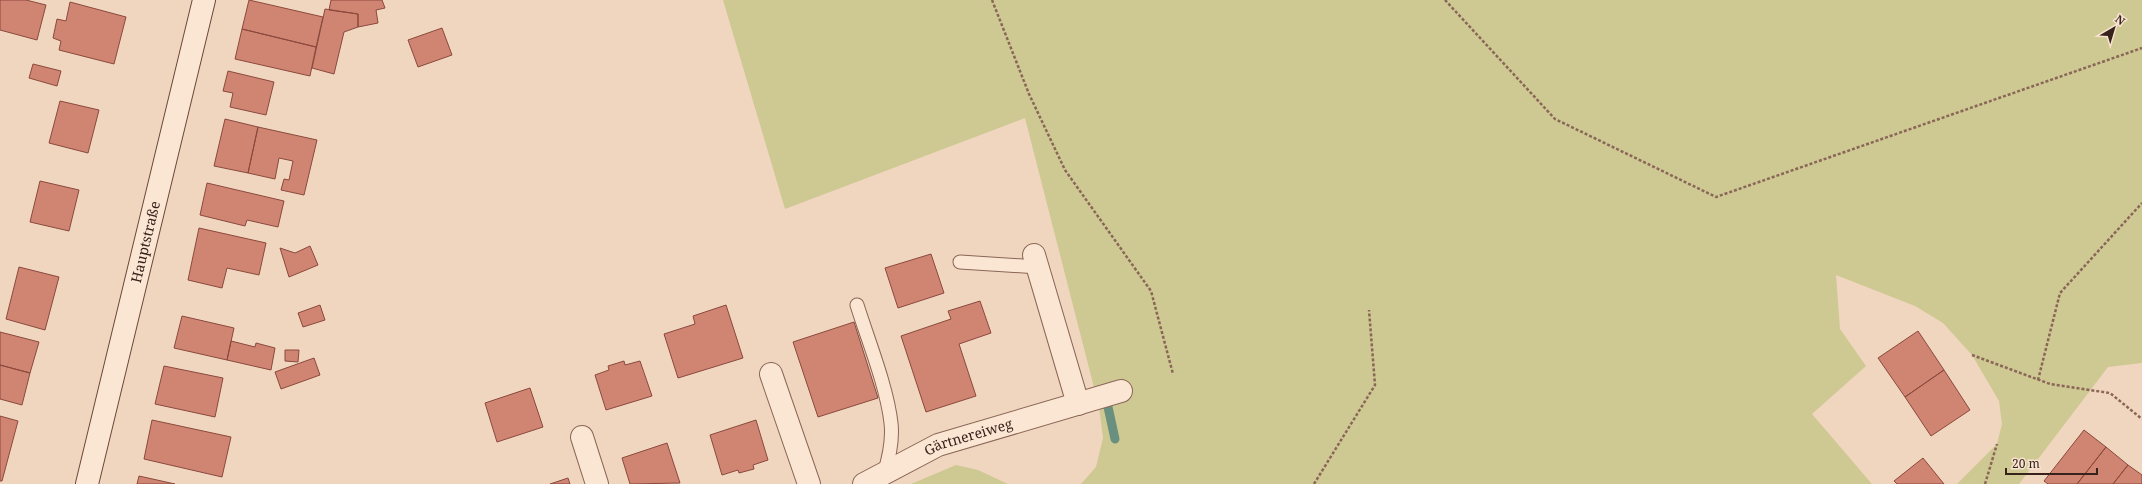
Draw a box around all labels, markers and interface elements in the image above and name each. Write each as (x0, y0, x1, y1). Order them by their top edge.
north arrow (2094, 8, 2134, 48)
text: N (2112, 11, 2129, 29)
street label: Hauptstraße (126, 199, 164, 285)
street label: Gärtnereiweg (921, 413, 1015, 460)
scale bar (2006, 450, 2097, 476)
text: 20 m (2012, 455, 2040, 472)

